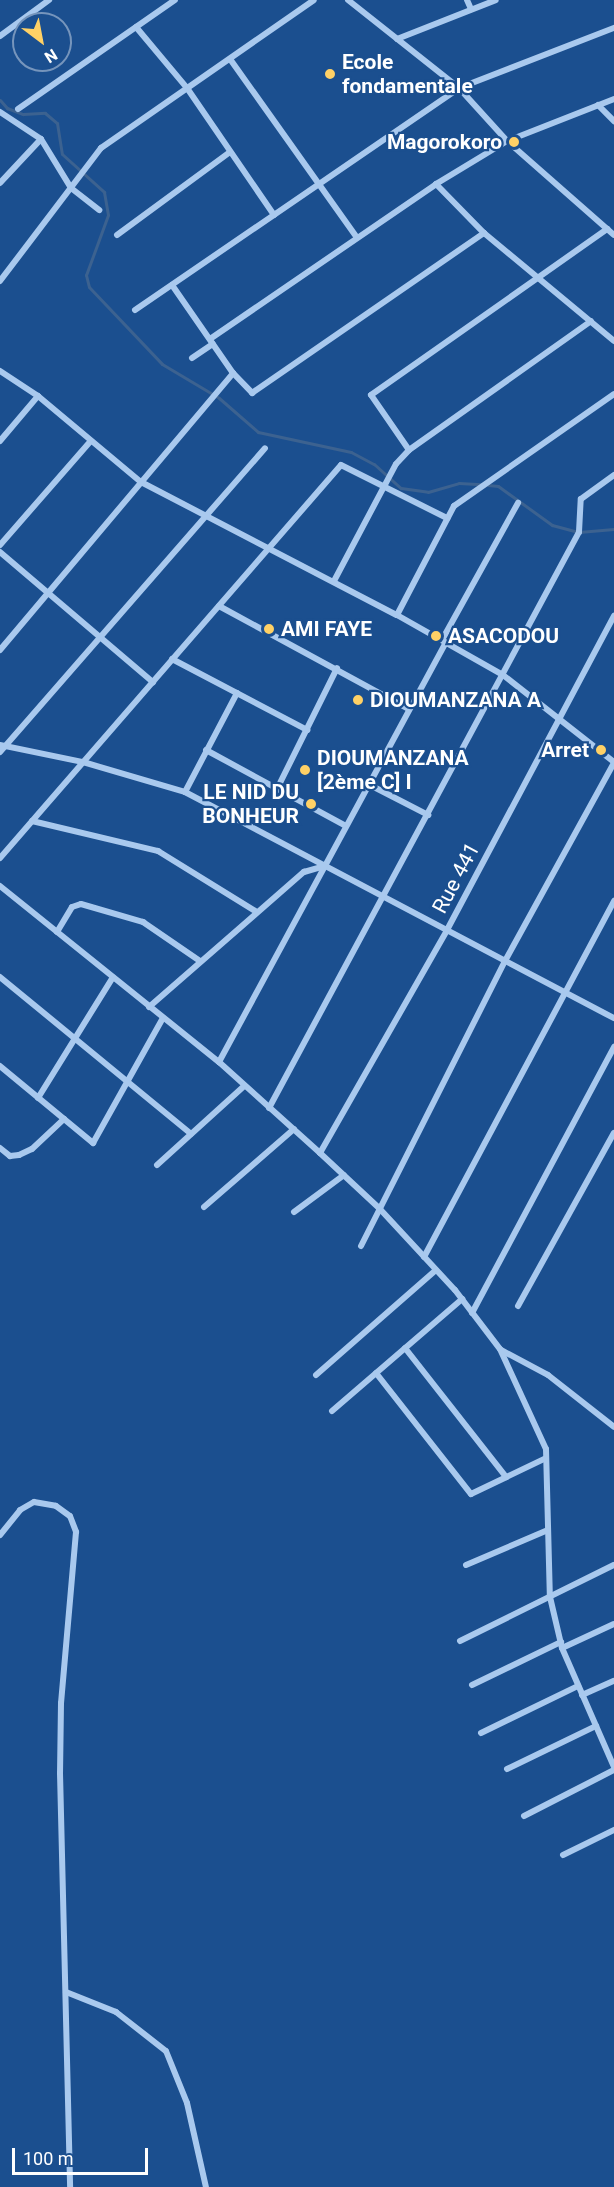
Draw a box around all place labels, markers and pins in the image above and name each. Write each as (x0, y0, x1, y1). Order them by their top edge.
place label: Ecole fondamentale (342, 49, 473, 99)
marker: Ecole fondamentale (323, 67, 337, 81)
place label: Magorokoro (387, 129, 502, 155)
marker: Magorokoro (507, 135, 521, 149)
place label: AMI FAYE (281, 616, 372, 642)
marker: AMI FAYE (262, 622, 276, 636)
place label: ASACODOU (448, 623, 559, 649)
marker: ASACODOU (429, 629, 443, 643)
place label: DIOUMANZANA A (370, 687, 541, 713)
marker: DIOUMANZANA A (351, 693, 365, 707)
place label: Arret (541, 737, 589, 763)
marker: Arret (594, 743, 608, 757)
place label: DIOUMANZANA [2ème C] I (317, 745, 469, 795)
marker: DIOUMANZANA [2ème C] I (298, 763, 312, 777)
place label: LE NID DU BONHEUR (202, 779, 299, 829)
marker: LE NID DU BONHEUR (304, 797, 318, 811)

